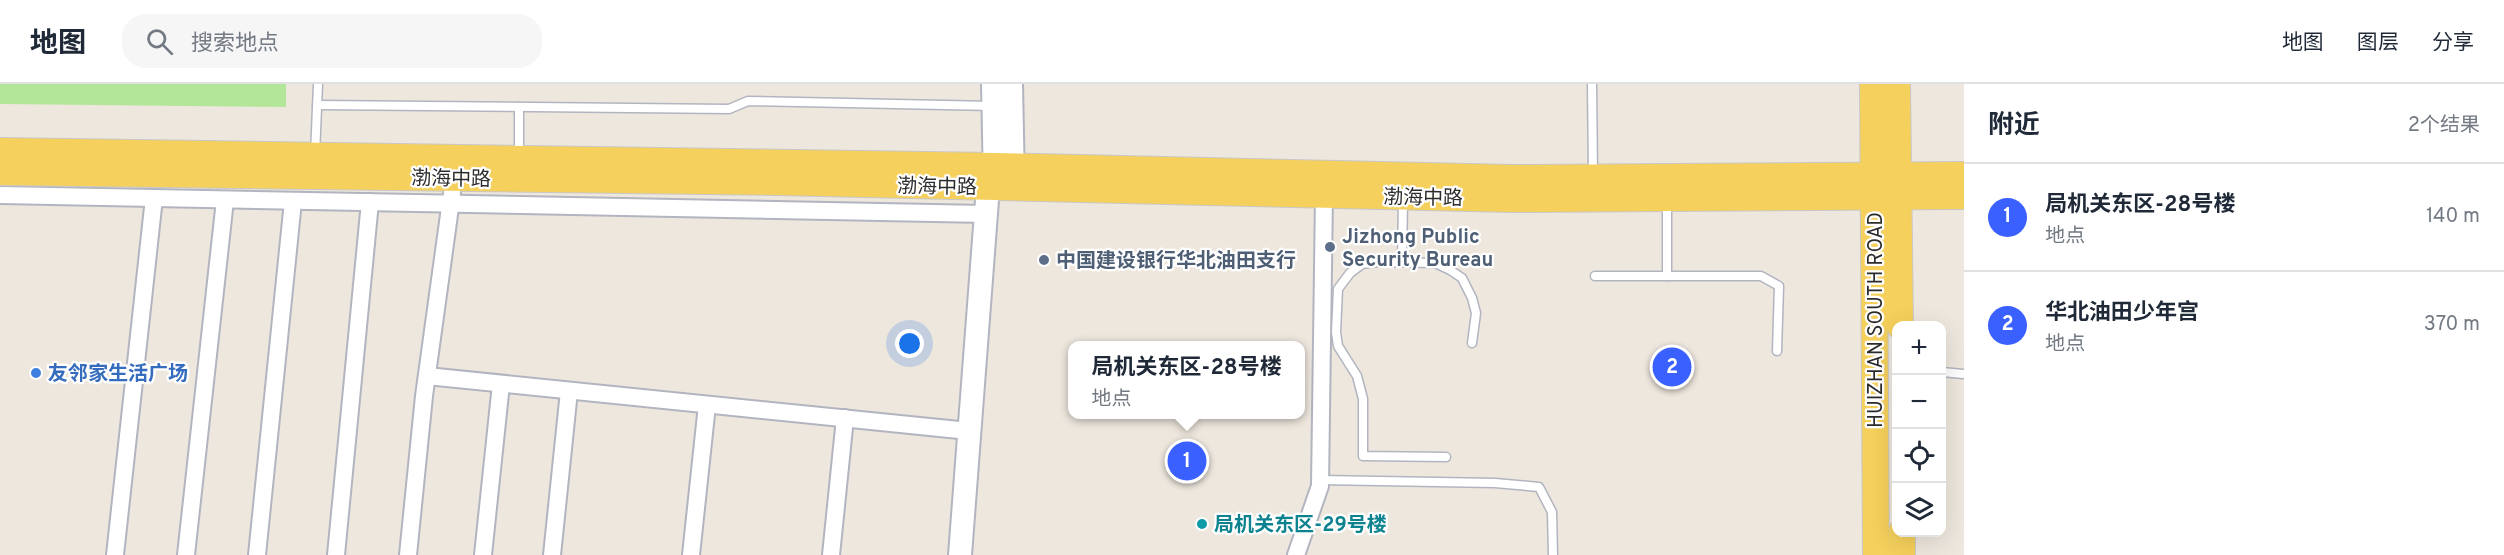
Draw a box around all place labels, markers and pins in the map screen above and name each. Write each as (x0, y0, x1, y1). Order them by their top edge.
place label: Jizhong Public Security Bureau (1342, 225, 1493, 274)
marker: Jizhong Public Security Bureau (1323, 240, 1337, 254)
place label: 中国建设银行华北油田支行 (1056, 249, 1296, 275)
marker: 中国建设银行华北油田支行 (1037, 253, 1051, 267)
pin: 2 (1652, 344, 1692, 390)
place label: 友邻家生活广场 (48, 362, 188, 388)
marker: 友邻家生活广场 (29, 366, 43, 380)
pin: 1 (1168, 438, 1206, 484)
place label: 局机关东区-29号楼 (1214, 513, 1387, 539)
marker: 局机关东区-29号楼 (1195, 517, 1209, 531)

